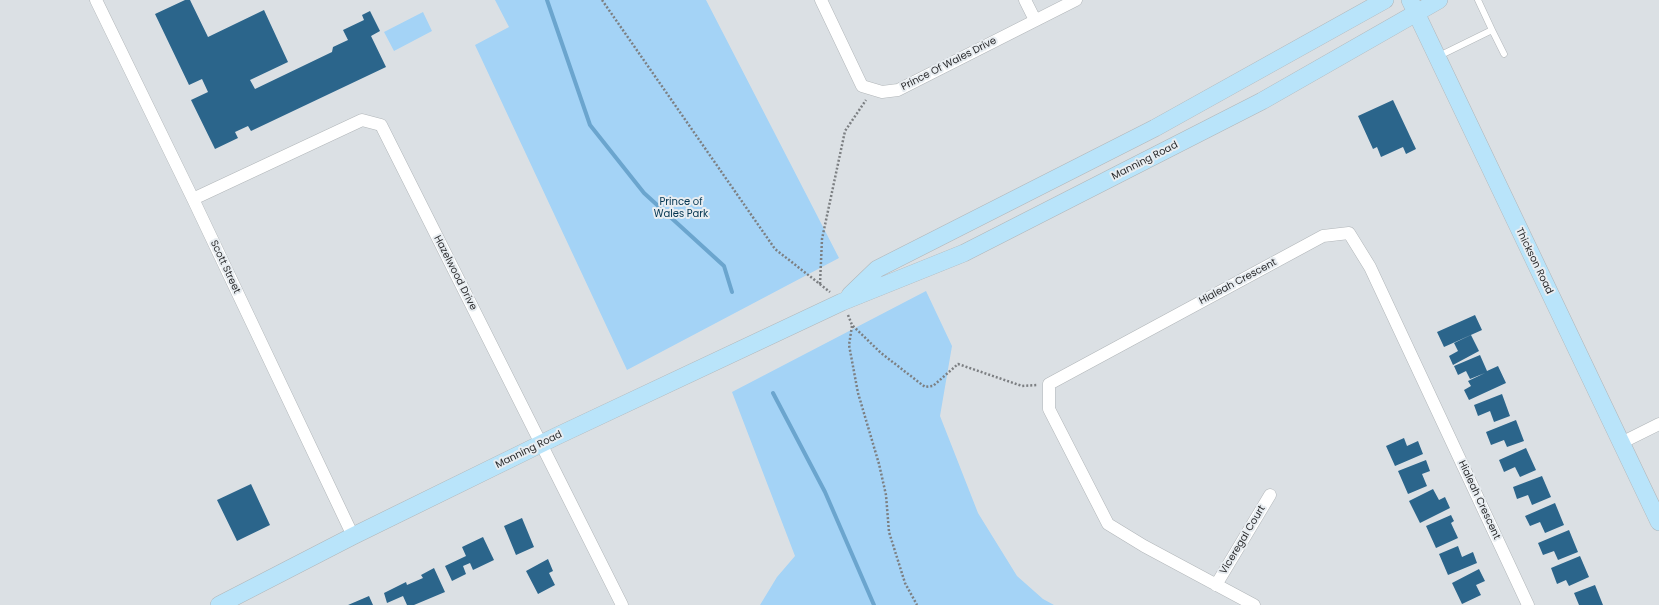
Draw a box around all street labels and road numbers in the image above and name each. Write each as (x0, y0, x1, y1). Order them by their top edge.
street label: Prince Of Wales Drive (899, 35, 999, 93)
street label: Manning Road (1110, 139, 1180, 183)
street label: Thickson Road (1513, 226, 1555, 296)
street label: Hazelwood Drive (431, 234, 479, 312)
street label: Scott Street (207, 238, 243, 296)
street label: Hialeah Crescent (1197, 257, 1279, 307)
street label: Manning Road (494, 429, 564, 471)
street label: Hialeah Crescent (1455, 459, 1503, 541)
street label: Viceregal Court (1218, 503, 1268, 577)

